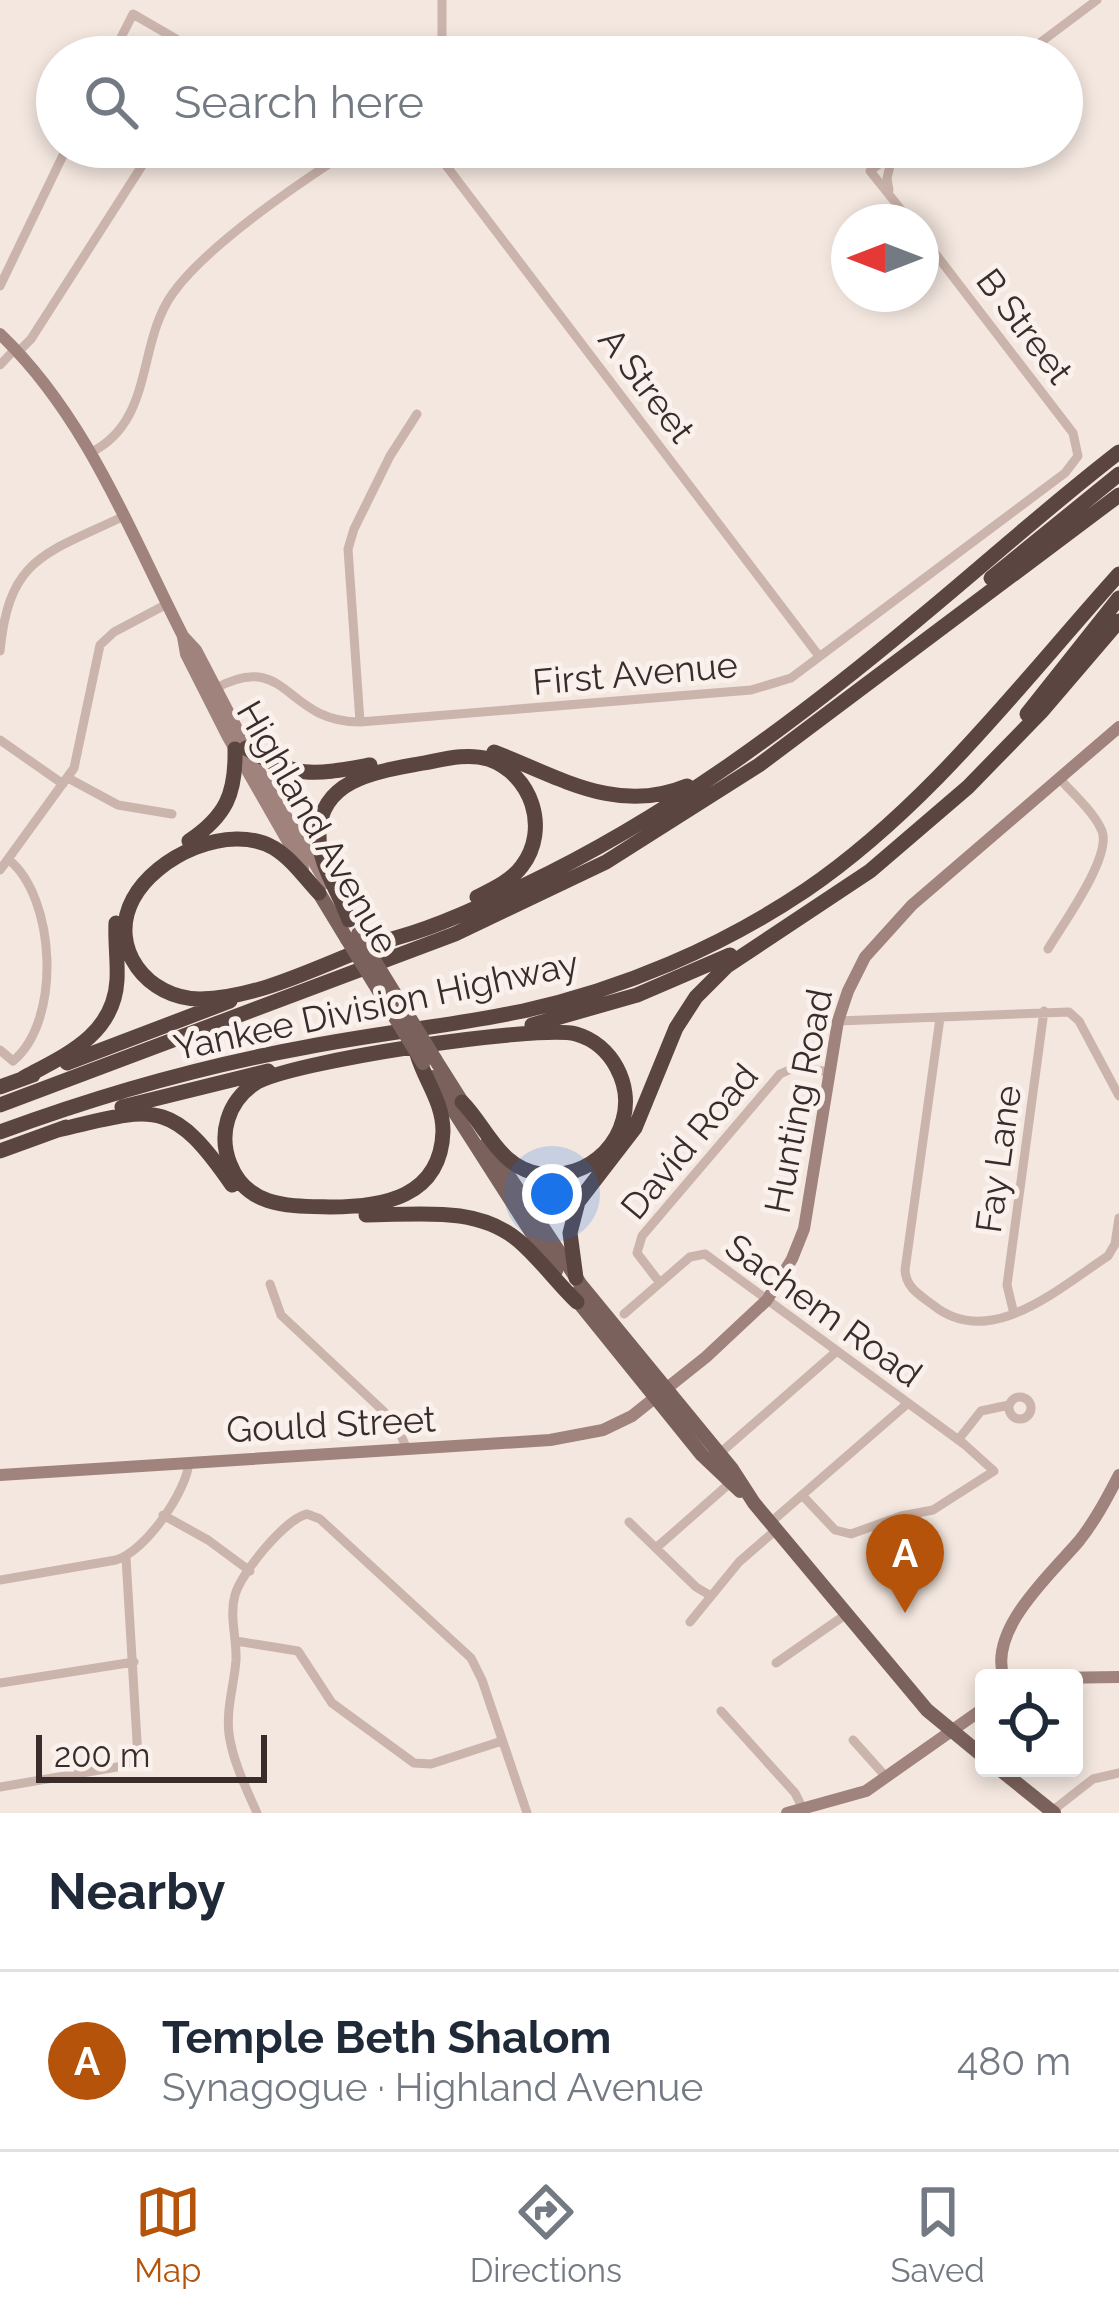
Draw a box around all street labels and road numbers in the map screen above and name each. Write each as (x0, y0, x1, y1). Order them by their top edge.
street label: B Street (968, 260, 1082, 392)
street label: A Street (590, 320, 704, 450)
street label: First Avenue (531, 643, 739, 703)
street label: Highland Avenue (229, 693, 407, 961)
street label: Yankee Division Highway (170, 942, 582, 1068)
street label: Hunting Road (756, 985, 840, 1217)
street label: David Road (612, 1055, 766, 1227)
street label: Fay Lane (967, 1083, 1029, 1235)
street label: Sachem Road (718, 1225, 930, 1395)
street label: Gould Street (225, 1398, 437, 1450)

